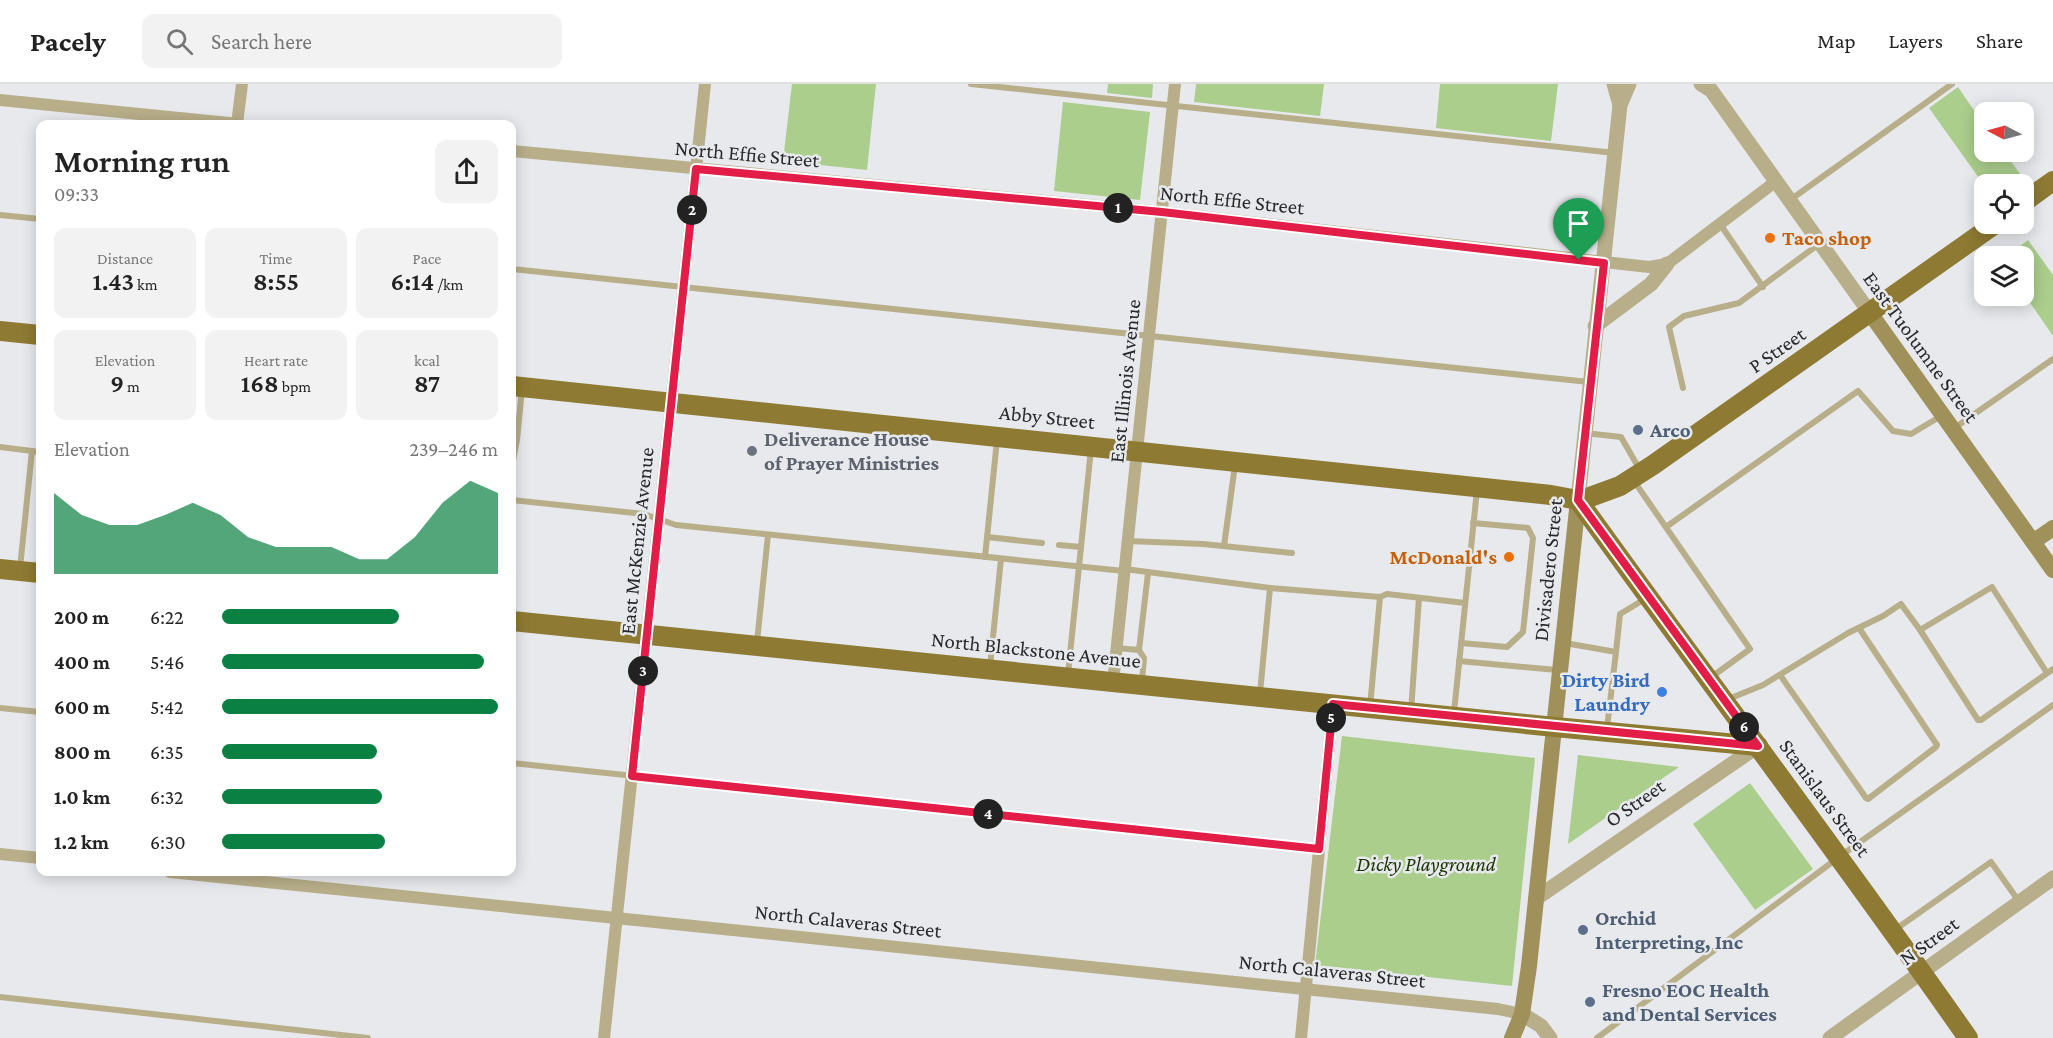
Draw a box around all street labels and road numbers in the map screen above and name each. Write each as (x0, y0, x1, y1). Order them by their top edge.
street label: North Effie Street (674, 136, 821, 172)
street label: North Effie Street (1159, 180, 1306, 220)
street label: East Tuolumne Street (1858, 267, 1984, 428)
street label: East Illinois Avenue (1104, 298, 1146, 464)
street label: P Street (1744, 321, 1811, 378)
street label: Abby Street (998, 400, 1097, 434)
street label: East McKenzie Avenue (615, 446, 659, 636)
street label: Divisadero Street (1529, 496, 1568, 643)
street label: North Blackstone Avenue (930, 627, 1142, 673)
street label: Stanislaus Street (1774, 735, 1876, 862)
street label: O Street (1601, 773, 1670, 832)
street label: North Calaveras Street (753, 899, 944, 943)
street label: N Street (1895, 911, 1964, 970)
street label: North Calaveras Street (1237, 949, 1428, 993)

